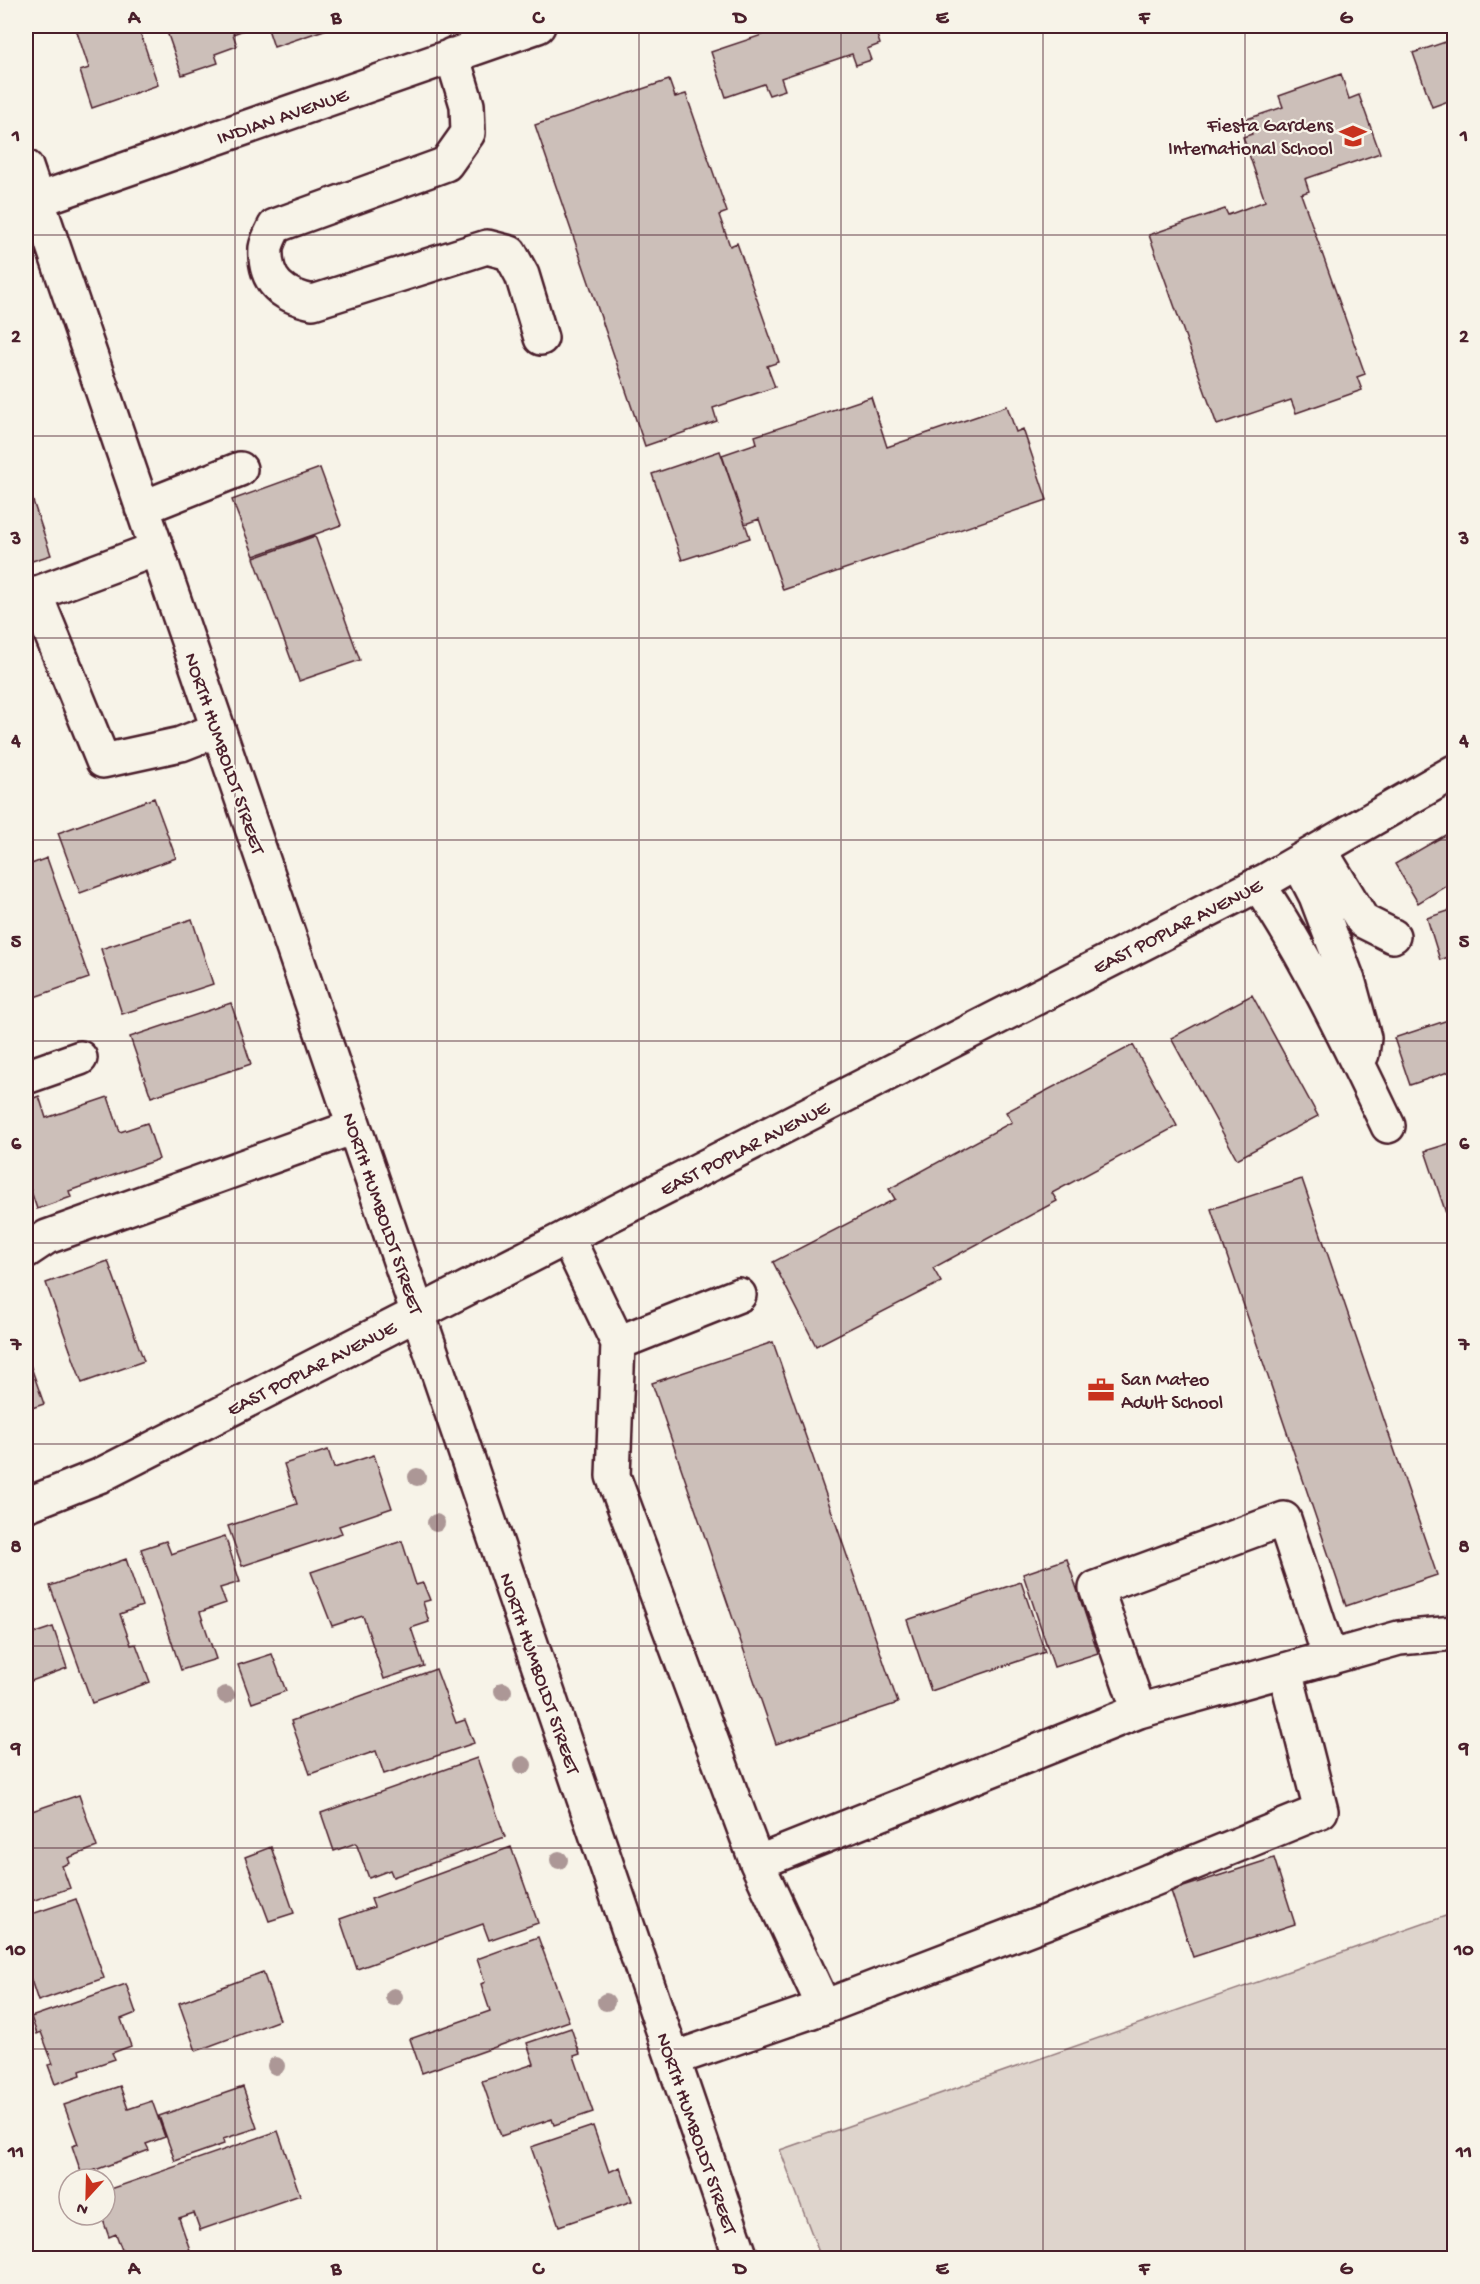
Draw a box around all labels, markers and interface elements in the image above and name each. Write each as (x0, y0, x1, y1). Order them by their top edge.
text: A (127, 8, 142, 31)
text: B (330, 8, 342, 31)
text: C (532, 8, 546, 31)
text: D (731, 8, 747, 31)
text: E (936, 8, 950, 31)
text: F (1138, 8, 1151, 31)
text: G (1340, 8, 1354, 31)
street label: INDIAN AVENUE (214, 85, 353, 152)
place label: Fiesta Gardens International School (1168, 116, 1334, 162)
school or university icon: Fiesta Gardens International School (1338, 121, 1368, 151)
text: 1 (11, 126, 20, 149)
text: 1 (1459, 126, 1468, 149)
text: 2 (11, 327, 21, 350)
text: 2 (1459, 327, 1469, 350)
text: 3 (10, 529, 21, 552)
text: 3 (1458, 529, 1469, 552)
street label: NORTH HUMBOLDT STREET (177, 650, 268, 859)
text: 4 (10, 731, 21, 754)
text: 4 (1458, 731, 1469, 754)
street label: EAST POPLAR AVENUE (1090, 875, 1268, 981)
text: 5 (11, 932, 22, 955)
text: 5 (1459, 932, 1470, 955)
street label: EAST POPLAR AVENUE (657, 1097, 835, 1203)
street label: NORTH HUMBOLDT STREET (335, 1110, 426, 1319)
text: 6 (11, 1134, 22, 1157)
text: 6 (1459, 1134, 1470, 1157)
street label: EAST POPLAR AVENUE (224, 1317, 402, 1423)
text: 7 (10, 1335, 23, 1358)
text: 7 (1458, 1335, 1471, 1358)
place label: San Mateo Adult School (1121, 1370, 1223, 1416)
office icon: San Mateo Adult School (1086, 1375, 1116, 1405)
text: 8 (11, 1537, 22, 1560)
text: 8 (1459, 1537, 1470, 1560)
street label: NORTH HUMBOLDT STREET (492, 1570, 583, 1779)
text: 9 (10, 1739, 21, 1762)
text: 9 (1458, 1739, 1469, 1762)
text: 10 (5, 1940, 26, 1963)
text: 10 (1453, 1940, 1474, 1963)
street label: NORTH HUMBOLDT STREET (649, 2030, 740, 2239)
text: 11 (7, 2142, 24, 2165)
text: 11 (1455, 2142, 1472, 2165)
north arrow (57, 2167, 117, 2227)
text: N (74, 2197, 91, 2218)
text: A (127, 2259, 142, 2282)
text: B (330, 2259, 342, 2282)
text: C (532, 2259, 546, 2282)
text: D (731, 2259, 747, 2282)
text: E (936, 2259, 950, 2282)
text: F (1138, 2259, 1151, 2282)
text: G (1340, 2259, 1354, 2282)

